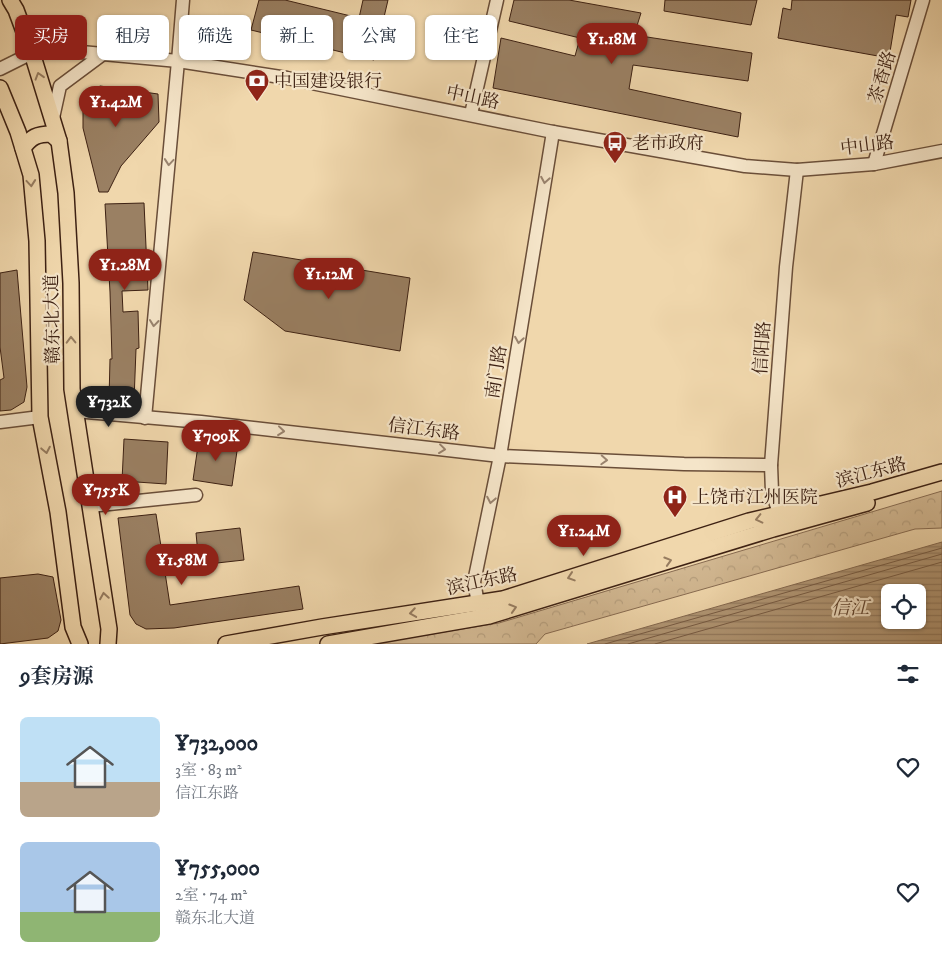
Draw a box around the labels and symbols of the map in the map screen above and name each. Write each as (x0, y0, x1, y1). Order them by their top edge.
pin: ¥1.18M (571, 22, 653, 65)
street label: 茶香路 (865, 48, 901, 106)
bank icon: 中国建设银行 (244, 68, 270, 102)
place label: 中国建设银行 (274, 71, 382, 93)
one-way arrow (34, 72, 44, 81)
street label: 中山路 (444, 82, 501, 114)
pin: ¥1.42M (75, 86, 157, 128)
bus stop icon: 老市政府 (602, 130, 628, 164)
street label: 中山路 (839, 132, 895, 160)
place label: 老市政府 (632, 133, 704, 155)
one-way arrow (164, 158, 175, 166)
one-way arrow (540, 175, 550, 184)
one-way arrow (25, 180, 36, 188)
pin: ¥1.28M (84, 248, 166, 291)
pin: ¥1.12M (288, 258, 370, 300)
street label: 赣东北大道 (41, 274, 65, 364)
one-way arrow (148, 320, 159, 328)
street label: 信阳路 (750, 320, 776, 376)
one-way arrow (66, 336, 76, 344)
one-way arrow (514, 336, 524, 345)
street label: 南门路 (482, 344, 512, 401)
pin: ¥732K (74, 386, 144, 428)
street label: 信江东路 (387, 415, 461, 445)
pin: ¥709K (181, 420, 251, 462)
one-way arrow (277, 425, 285, 436)
one-way arrow (438, 443, 446, 454)
one-way arrow (41, 446, 51, 455)
street label: 滨江东路 (834, 453, 909, 493)
one-way arrow (600, 455, 608, 466)
pin: ¥755K (71, 474, 141, 516)
hospital icon: 上饶市江州医院 (662, 484, 688, 518)
place label: 上饶市江州医院 (692, 487, 818, 509)
one-way arrow (486, 496, 496, 505)
one-way arrow (755, 513, 764, 524)
pin: ¥1.24M (543, 514, 625, 557)
pin: ¥1.58M (141, 544, 223, 586)
one-way arrow (664, 556, 672, 566)
street label: 滨江东路 (445, 564, 520, 600)
one-way arrow (567, 571, 575, 581)
one-way arrow (99, 591, 109, 600)
water label: 信江 (831, 597, 872, 620)
one-way arrow (508, 604, 517, 614)
one-way arrow (408, 607, 417, 617)

